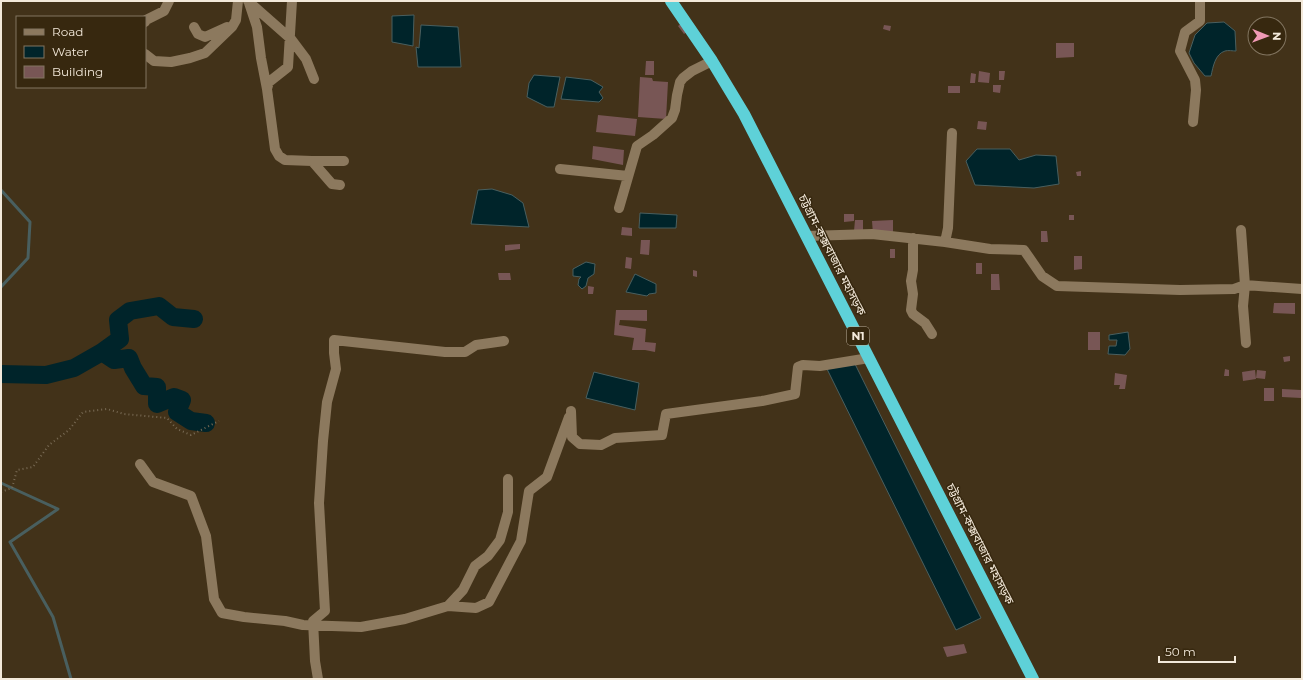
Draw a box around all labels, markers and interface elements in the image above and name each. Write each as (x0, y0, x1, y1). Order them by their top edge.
legend (16, 16, 146, 88)
north arrow (1247, 16, 1287, 56)
text: Road (52, 24, 83, 39)
text: N (1270, 32, 1284, 41)
text: Water (52, 44, 89, 59)
text: Building (52, 64, 103, 79)
street label: চট্টগ্রাম-কক্সবাজার মহাসড়ক (795, 191, 870, 318)
road number: N1 (847, 327, 869, 345)
street label: চট্টগ্রাম-কক্সবাজার মহাসড়ক (943, 480, 1018, 607)
scale bar (1159, 638, 1235, 664)
text: 50 m (1165, 644, 1196, 659)

